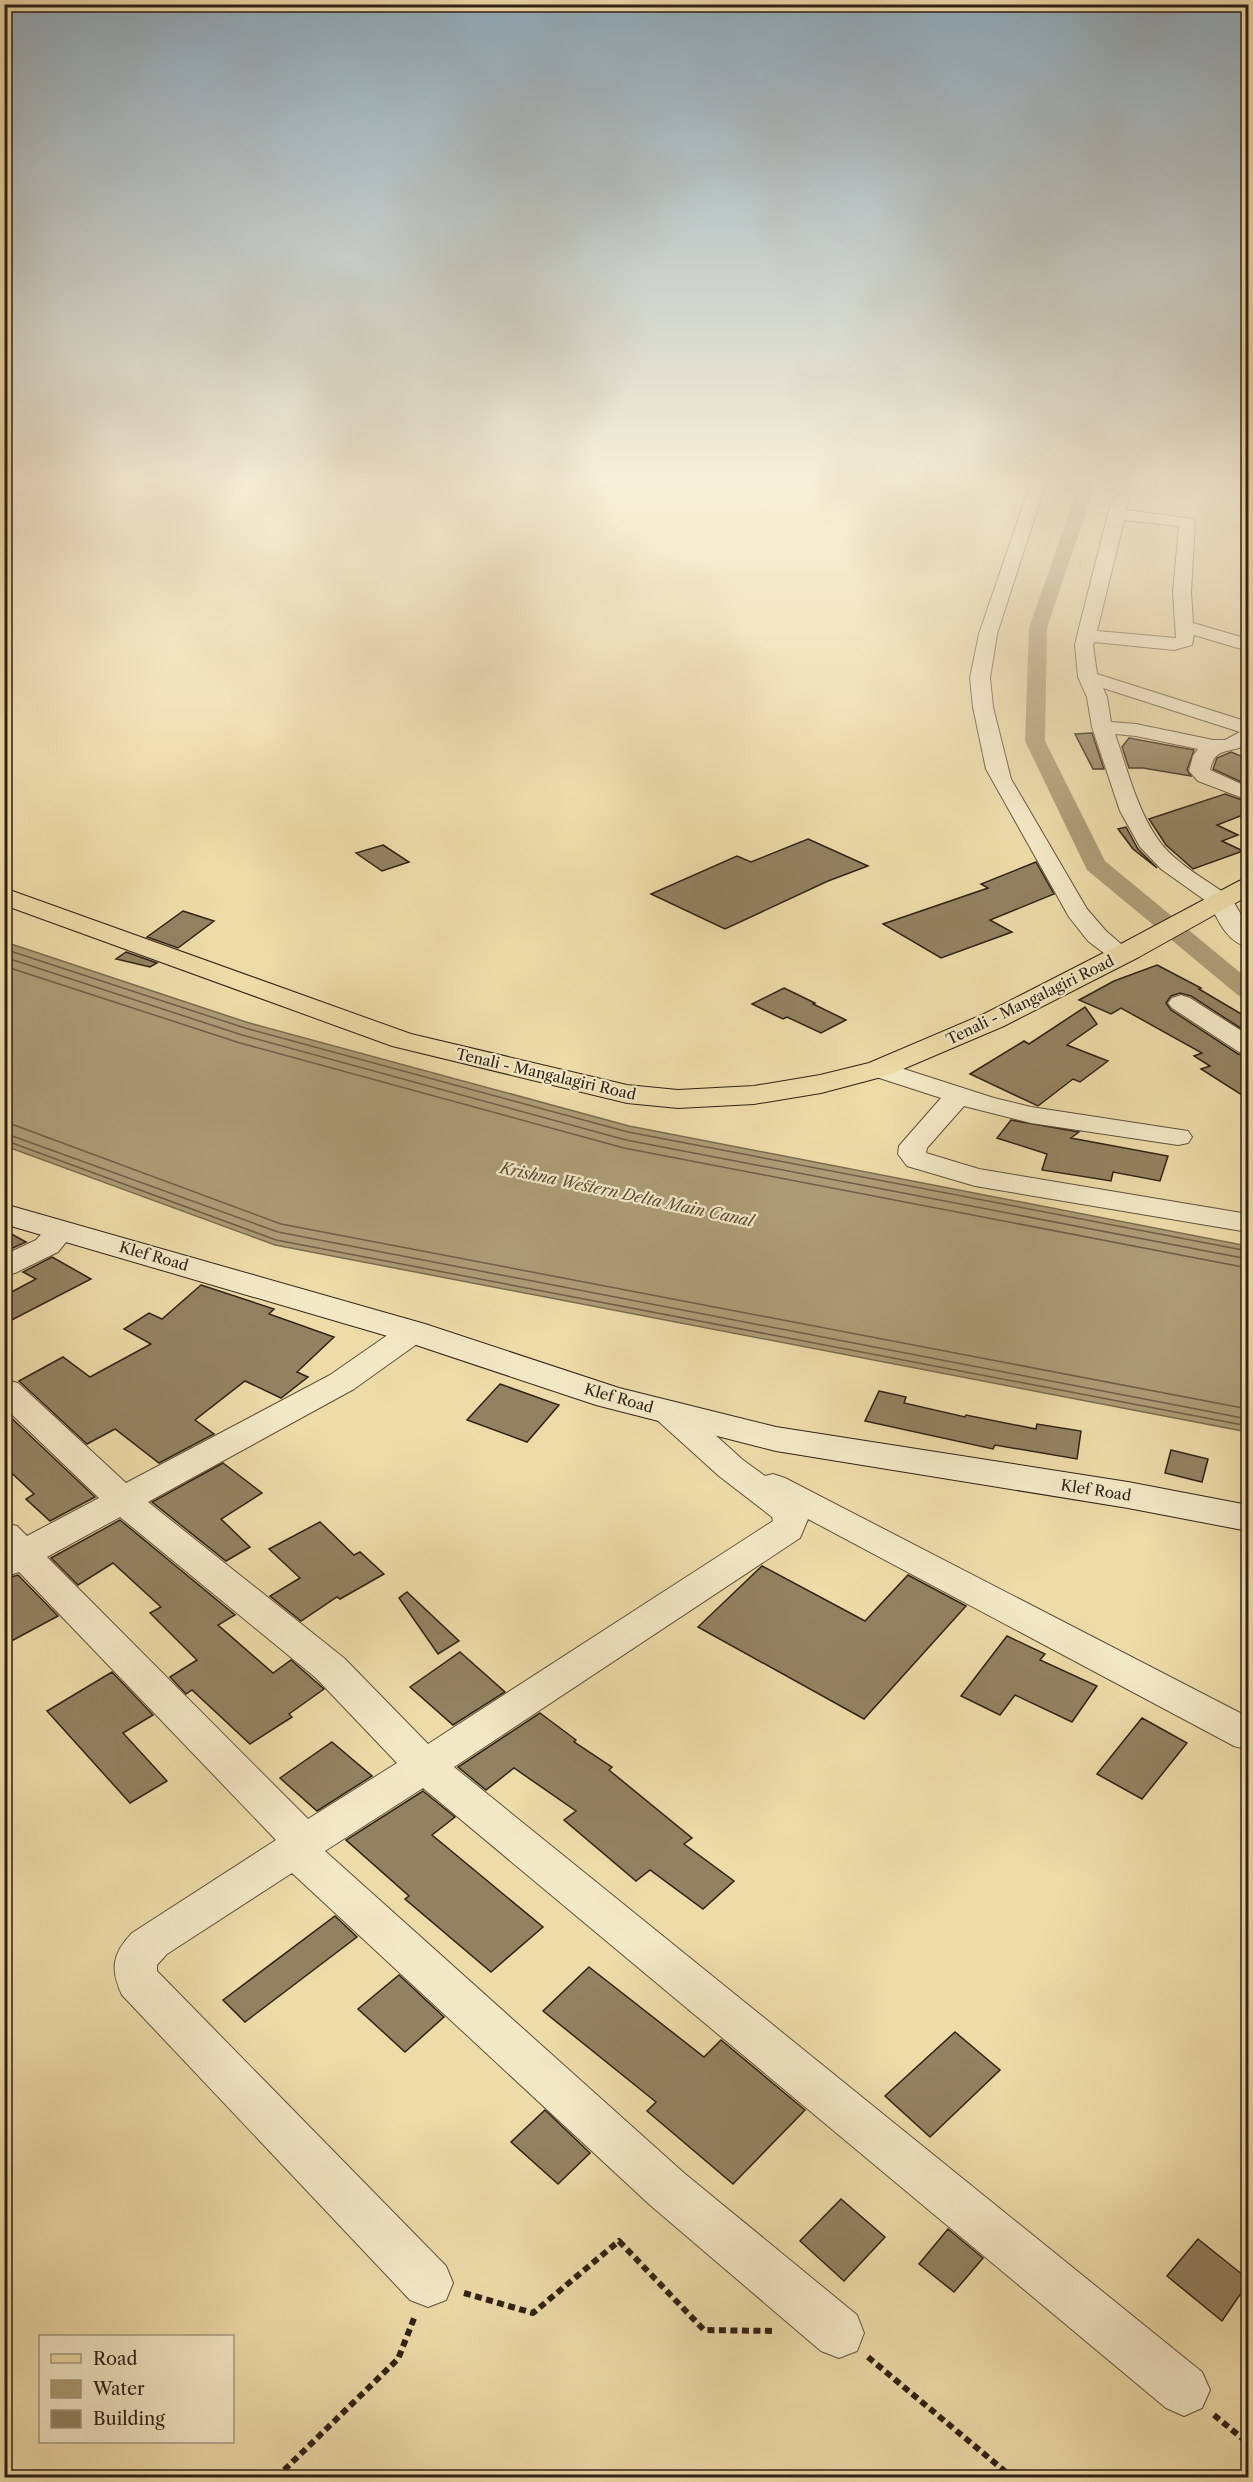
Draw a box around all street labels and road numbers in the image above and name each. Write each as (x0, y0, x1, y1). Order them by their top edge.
street label: Tenali - Mangalagiri Road (943, 951, 1117, 1049)
street label: Tenali - Mangalagiri Road (454, 1044, 638, 1104)
street label: Klef Road (117, 1237, 191, 1275)
street label: Klef Road (582, 1379, 656, 1417)
street label: Klef Road (1059, 1475, 1133, 1505)

